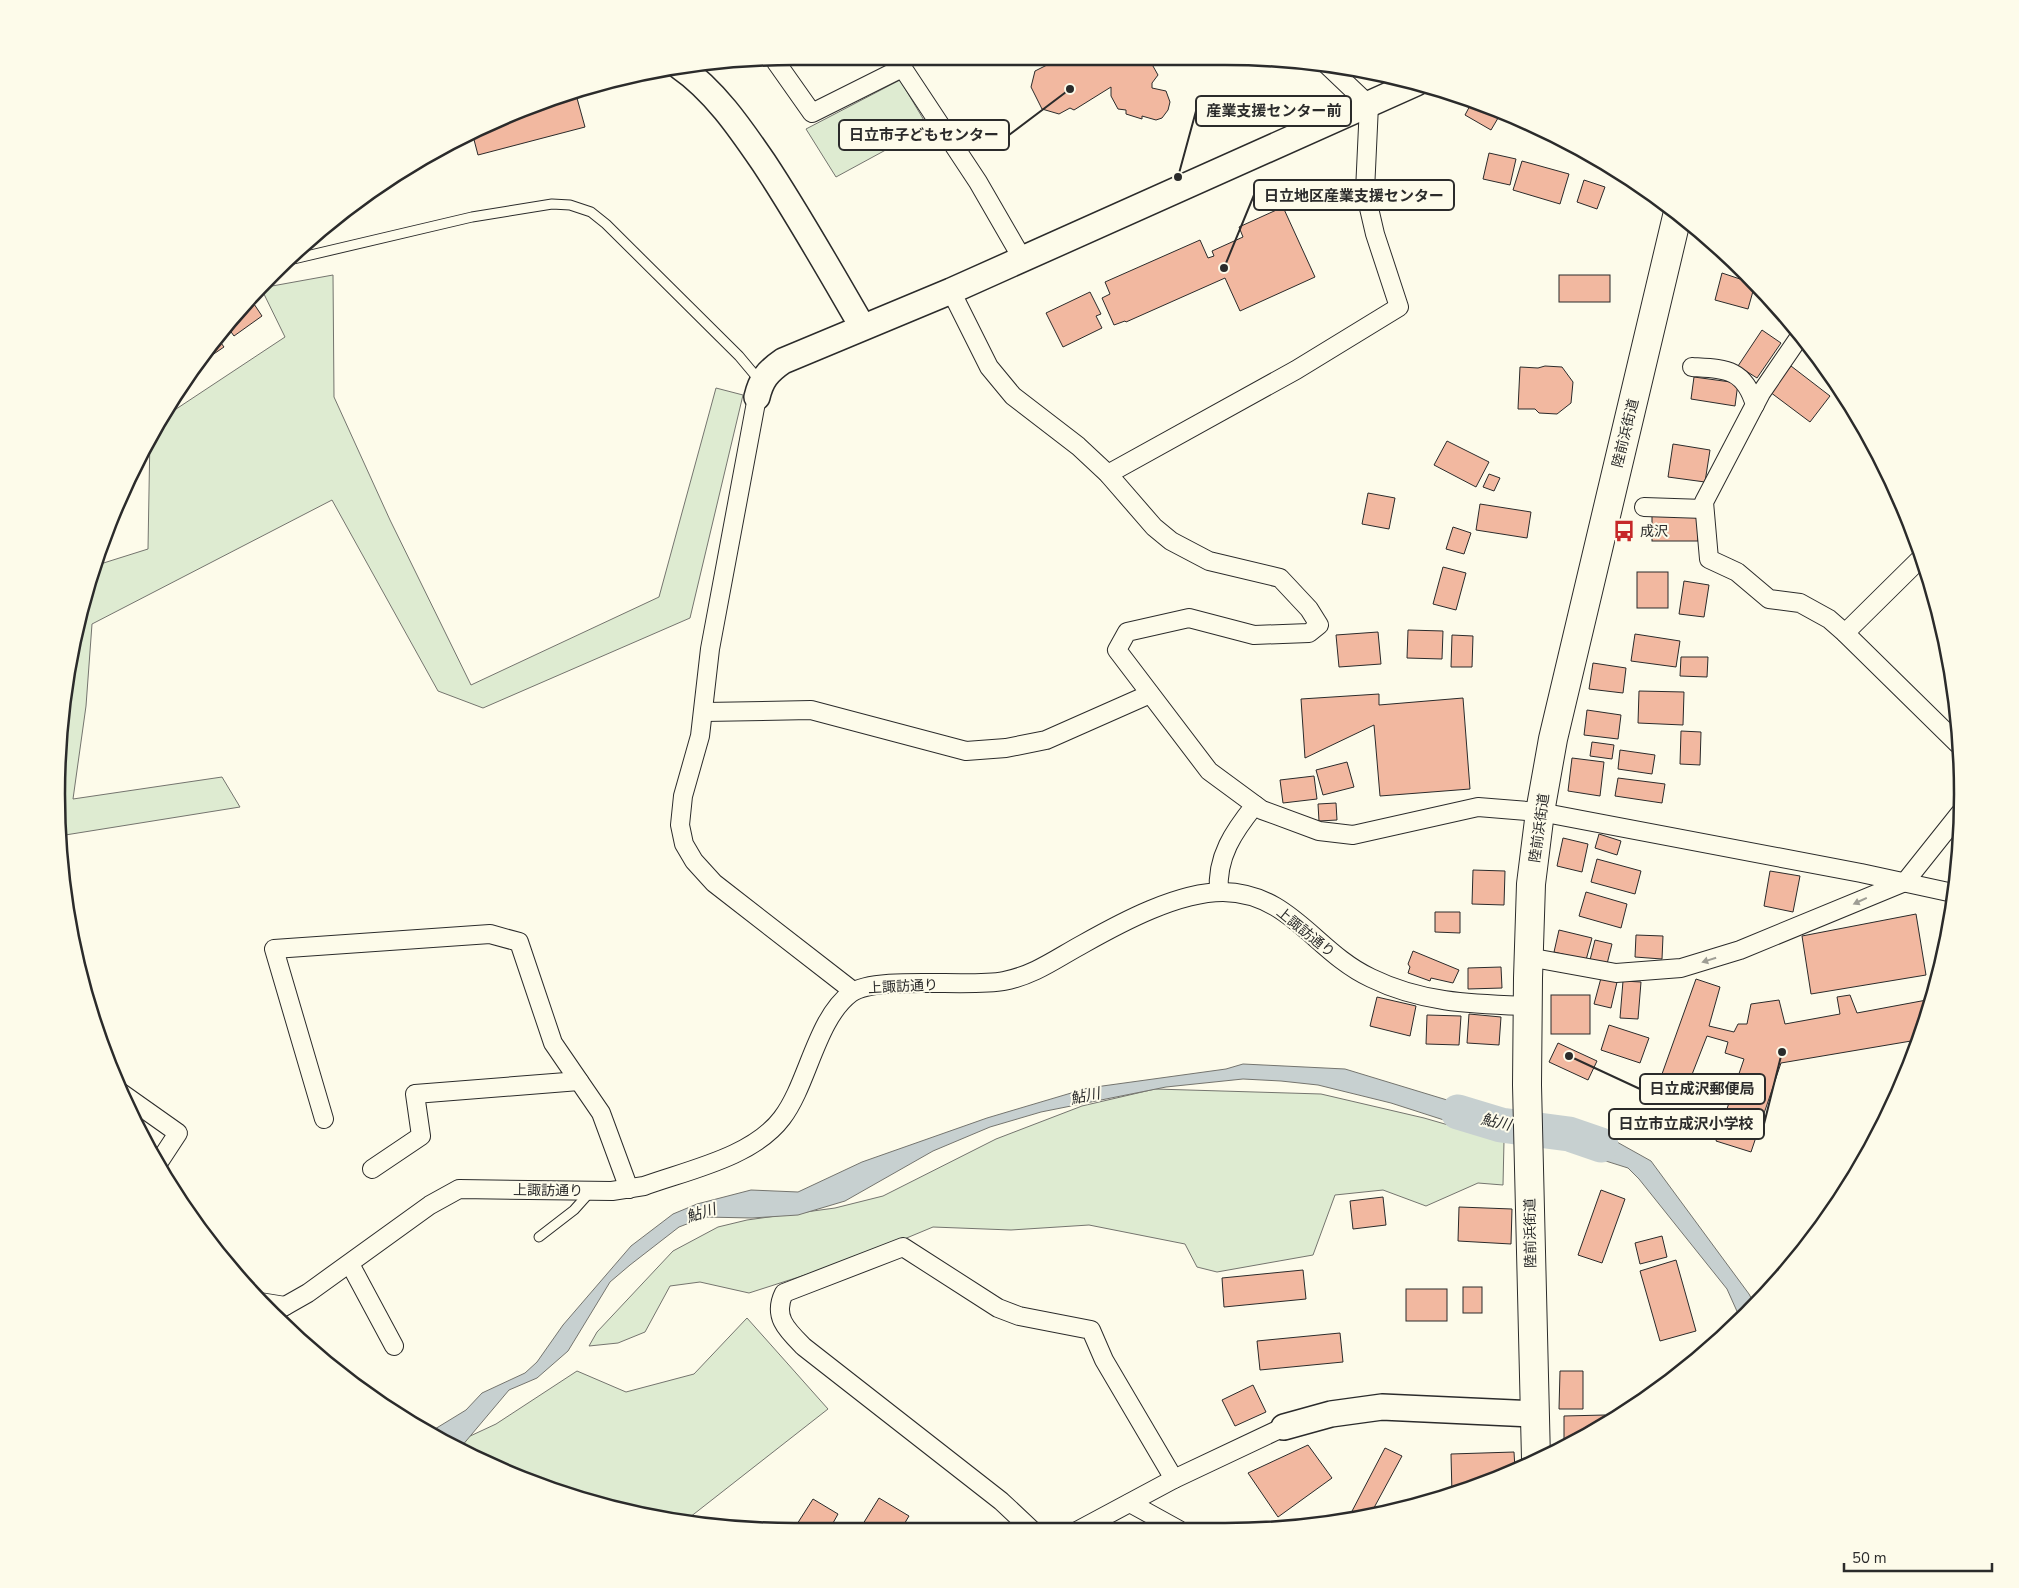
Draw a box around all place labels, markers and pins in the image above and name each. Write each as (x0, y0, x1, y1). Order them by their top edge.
callout: 産業支援センター前 (1196, 96, 1351, 126)
callout: 日立市子どもセンター (839, 120, 1009, 150)
callout: 日立地区産業支援センター (1254, 180, 1454, 210)
bus stop icon: 成沢 (1611, 518, 1637, 544)
place label: 成沢 (1640, 522, 1668, 541)
callout: 日立成沢郵便局 (1640, 1074, 1765, 1104)
callout: 日立市立成沢小学校 (1609, 1109, 1764, 1139)

